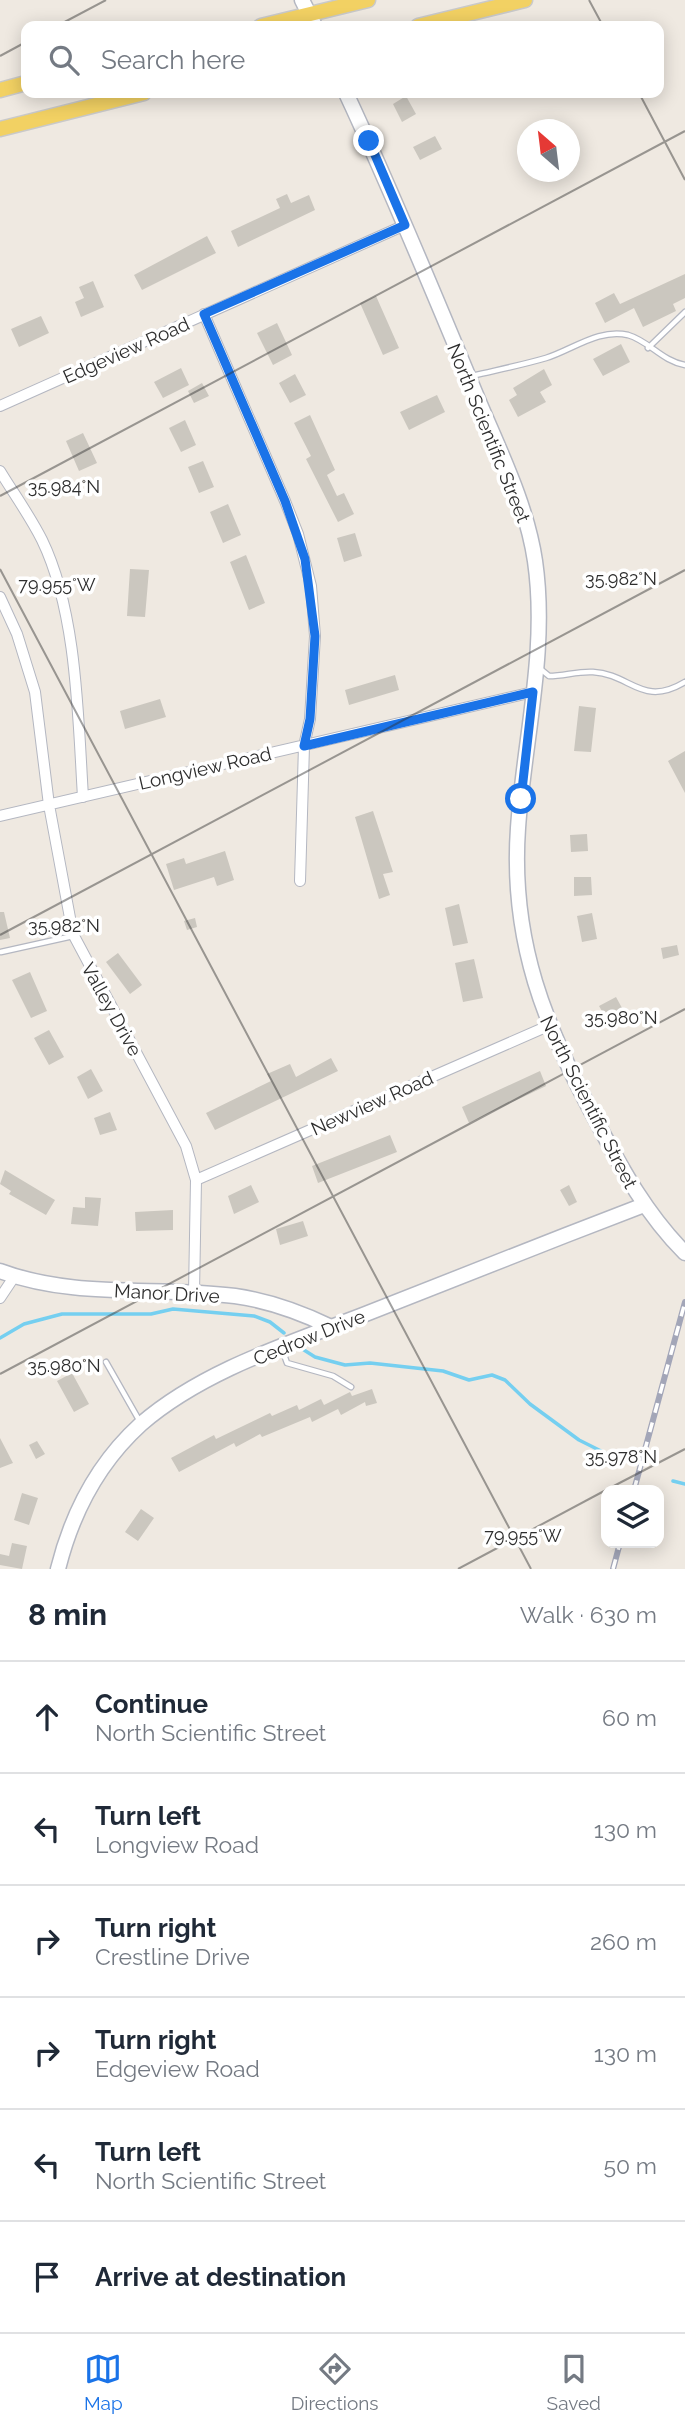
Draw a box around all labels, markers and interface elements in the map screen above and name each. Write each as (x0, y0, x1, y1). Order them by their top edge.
search box (21, 21, 664, 98)
icon: search (45, 41, 83, 79)
text: Search here (101, 45, 245, 75)
north arrow (517, 119, 580, 182)
route end (353, 125, 384, 156)
street label: Edgeview Road (59, 312, 193, 388)
street label: North Scientific Street (443, 340, 535, 526)
text: 35.984°N (28, 476, 100, 497)
text: 35.982°N (585, 568, 657, 589)
text: 79.955°W (18, 574, 96, 595)
street label: Longview Road (137, 742, 273, 794)
route start (505, 783, 536, 814)
text: 35.982°N (28, 915, 100, 936)
street label: Valley Drive (77, 958, 147, 1060)
text: 35.980°N (584, 1007, 658, 1028)
street label: North Scientific Street (536, 1012, 642, 1193)
street label: Newview Road (308, 1066, 436, 1140)
street label: Manor Drive (114, 1279, 220, 1307)
street label: Cedrow Drive (250, 1305, 368, 1369)
text: 35.980°N (27, 1355, 101, 1376)
text: 35.978°N (585, 1446, 657, 1467)
map controls (601, 1485, 664, 1548)
button: layers (601, 1485, 664, 1548)
text: 79.955°W (484, 1525, 562, 1546)
text: 8 min (28, 1597, 107, 1632)
text: Walk · 630 m (520, 1601, 657, 1628)
text: Continue (95, 1689, 208, 1719)
icon: ahead (28, 1698, 66, 1736)
text: 60 m (602, 1704, 657, 1731)
text: North Scientific Street (95, 1719, 326, 1746)
text: Turn left (95, 1801, 201, 1831)
icon: left (28, 1810, 66, 1848)
text: 130 m (594, 1816, 657, 1843)
text: Longview Road (95, 1831, 259, 1858)
text: Turn right (95, 1913, 216, 1943)
icon: right (28, 1922, 66, 1960)
text: 260 m (590, 1928, 657, 1955)
text: Crestline Drive (95, 1943, 250, 1970)
text: Turn right (95, 2025, 216, 2055)
icon: right (28, 2034, 66, 2072)
text: 130 m (594, 2040, 657, 2067)
text: Edgeview Road (95, 2055, 260, 2082)
text: Turn left (95, 2137, 201, 2167)
icon: left (28, 2146, 66, 2184)
text: 50 m (603, 2152, 657, 2179)
text: North Scientific Street (95, 2167, 326, 2194)
icon: arrive (28, 2258, 66, 2296)
text: Arrive at destination (95, 2262, 346, 2292)
tab: Map (84, 2350, 123, 2414)
tab: Directions (291, 2350, 379, 2414)
tab: Saved (547, 2350, 601, 2414)

